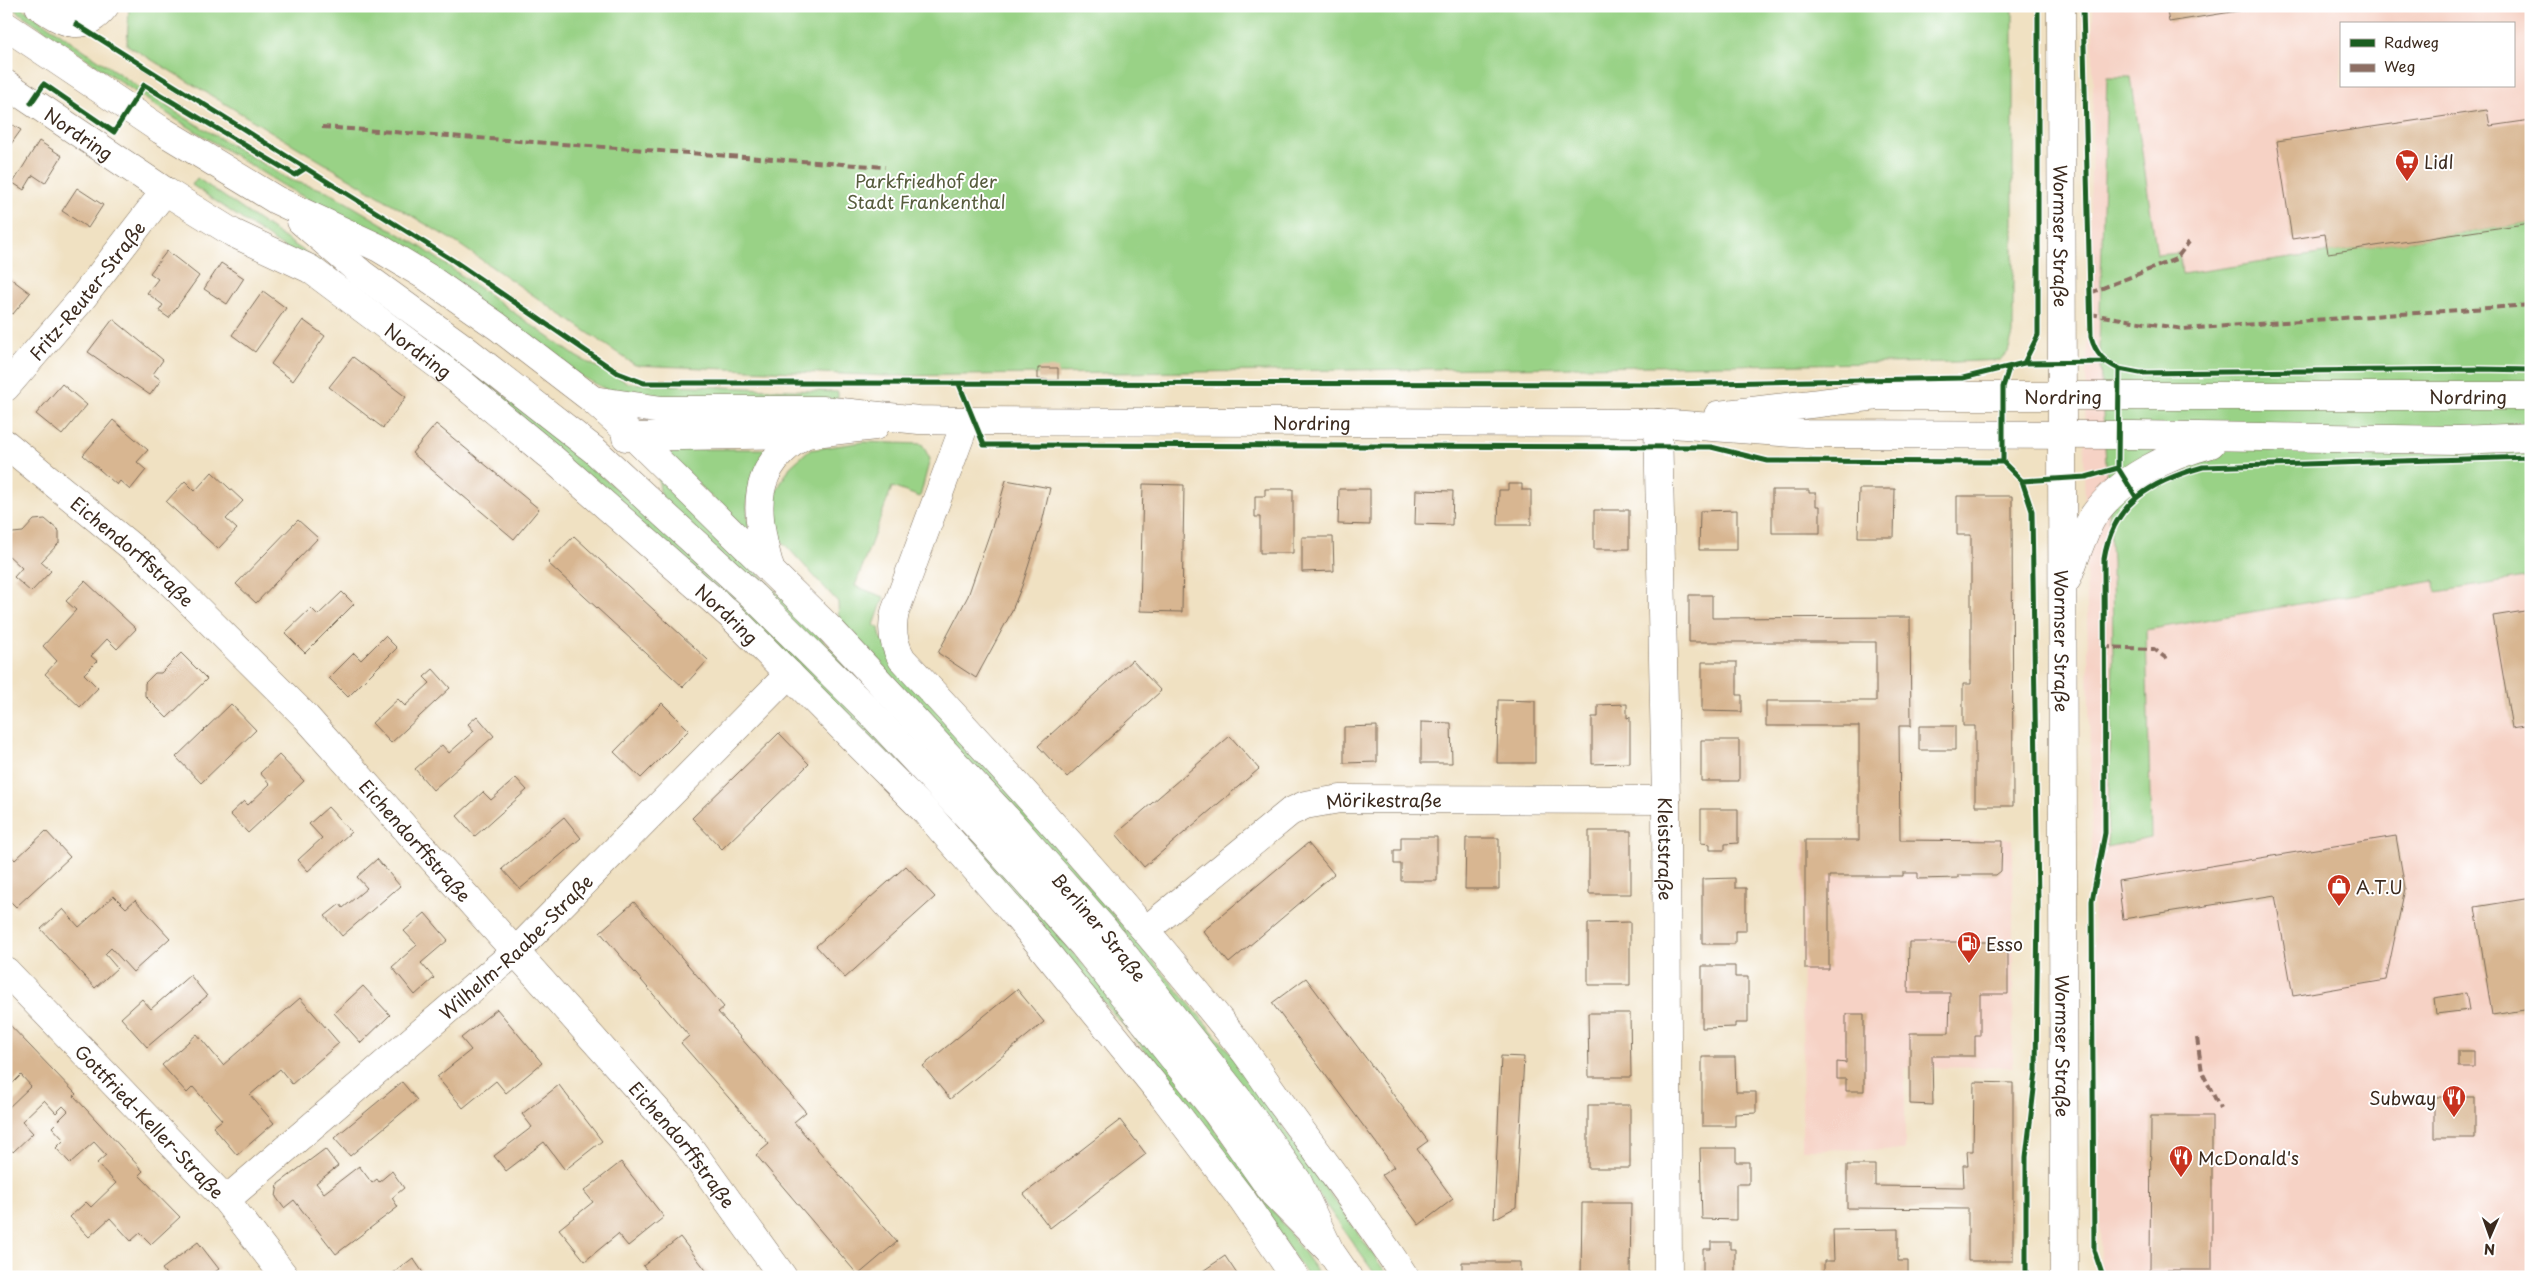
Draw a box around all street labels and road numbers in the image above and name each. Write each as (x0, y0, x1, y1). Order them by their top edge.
street label: Nordring (39, 100, 119, 166)
street label: Wormser Straße (2048, 165, 2075, 307)
street label: Fritz-Reuter-Straße (22, 215, 151, 365)
street label: Nordring (379, 316, 458, 384)
street label: Nordring (2024, 383, 2102, 410)
street label: Nordring (2429, 383, 2507, 410)
street label: Nordring (1273, 408, 1351, 436)
street label: Eichendorffstraße (65, 489, 201, 612)
street label: Wormser Straße (2049, 570, 2076, 712)
street label: Nordring (690, 577, 765, 650)
street label: Eichendorffstraße (354, 773, 478, 907)
street label: Mörikestraße (1324, 785, 1442, 815)
street label: Kleiststraße (1652, 797, 1680, 901)
street label: Berliner Straße (1046, 866, 1153, 987)
street label: Wilhelm-Raabe-Straße (433, 868, 598, 1025)
street label: Wormser Straße (2050, 975, 2077, 1117)
street label: Gottfried-Keller-Straße (69, 1038, 231, 1204)
street label: Eichendorffstraße (623, 1075, 742, 1213)

